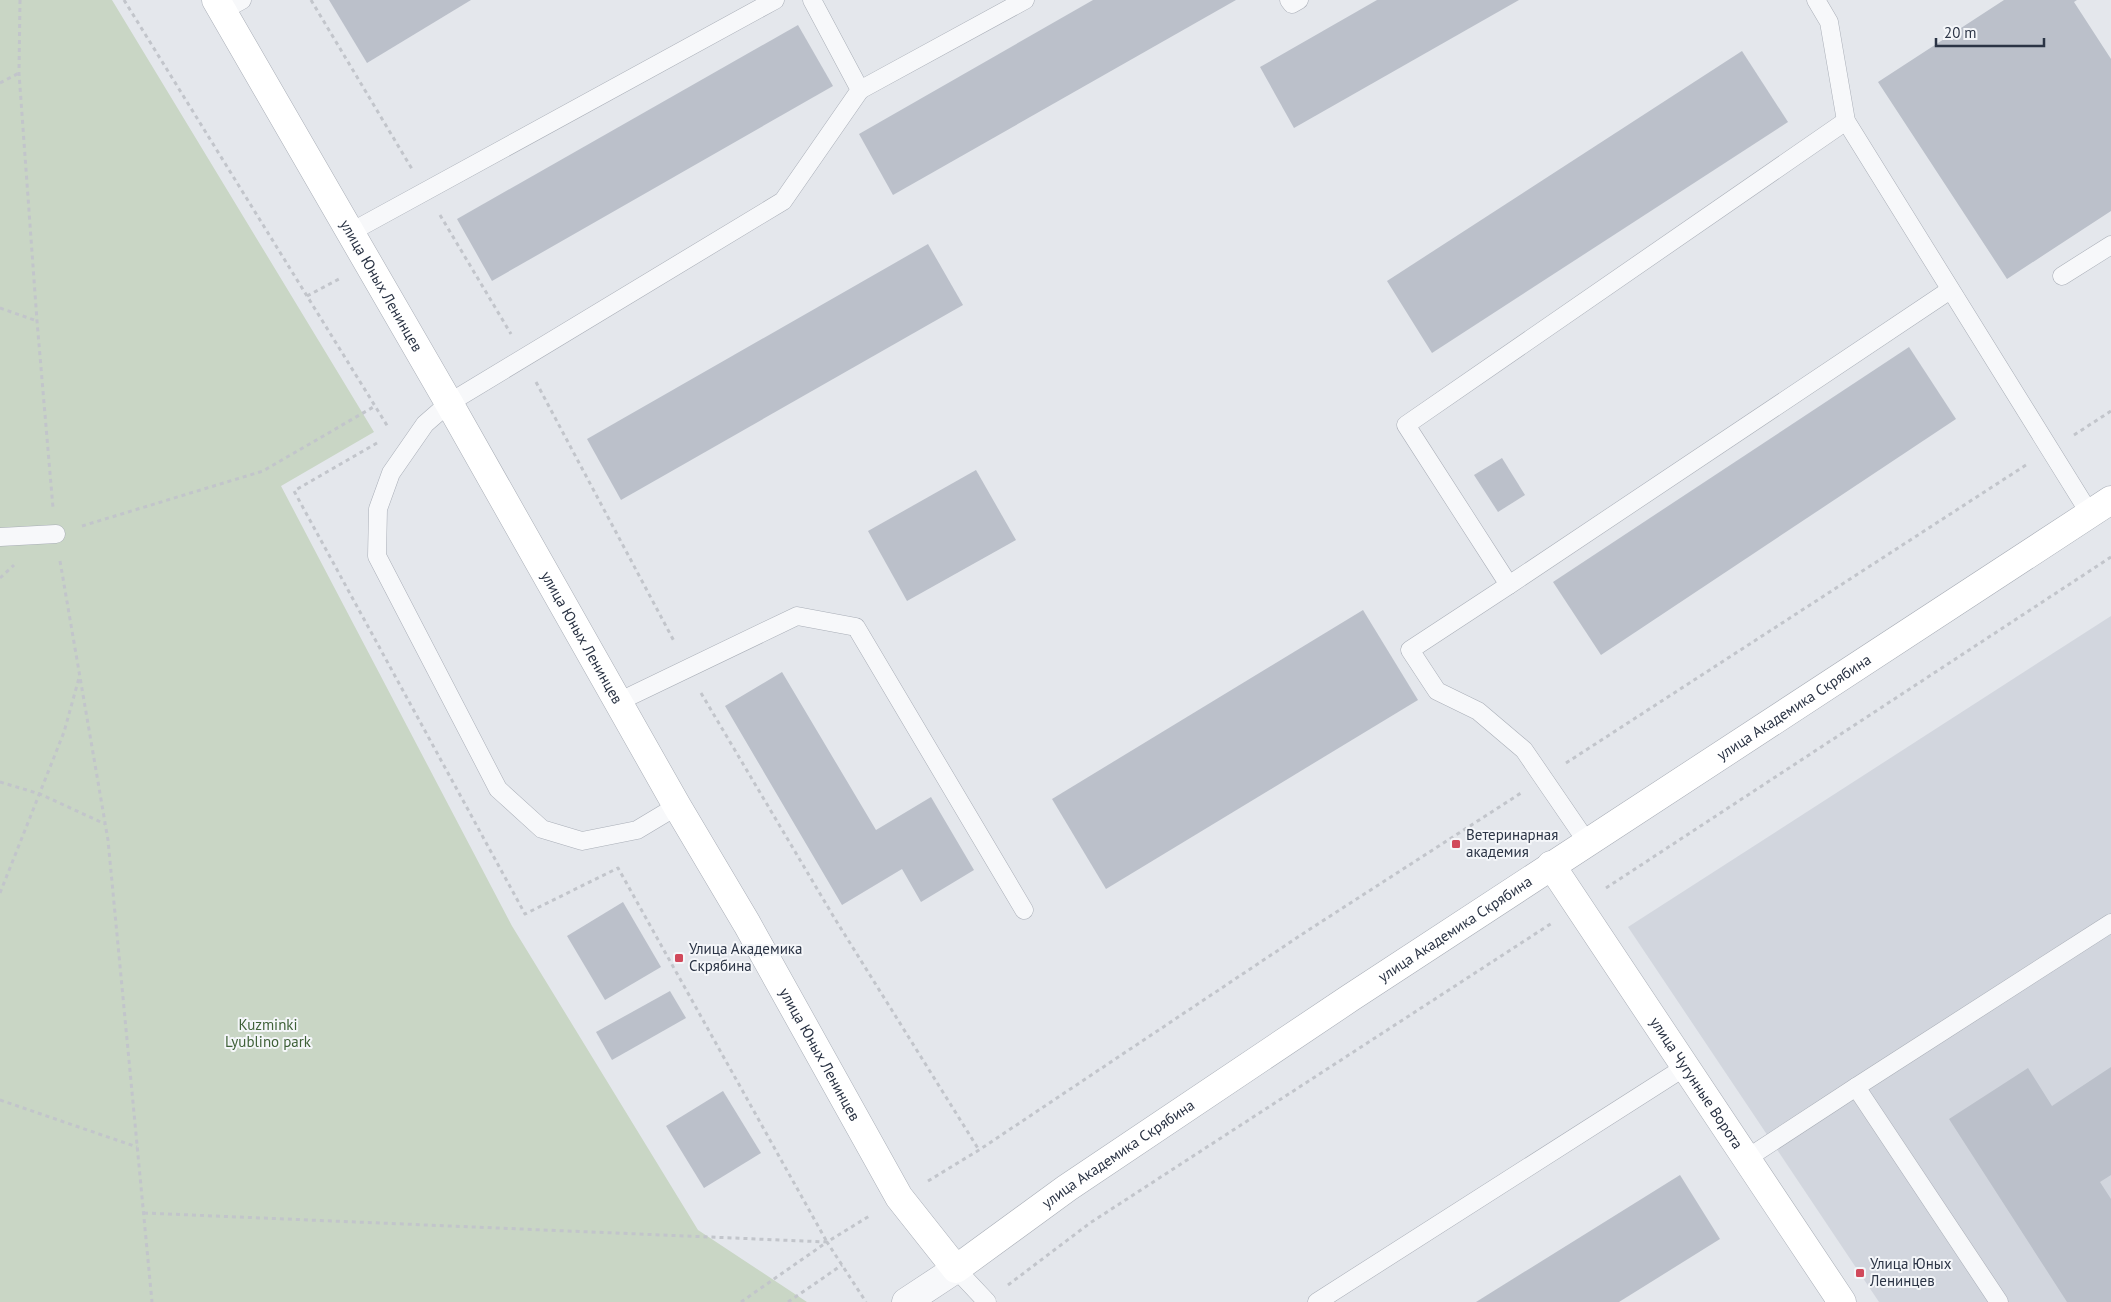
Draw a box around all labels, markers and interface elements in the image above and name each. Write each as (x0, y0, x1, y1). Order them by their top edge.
scale bar (1936, 15, 2044, 47)
text: 20 m (1944, 23, 1977, 42)
street label: улица Юных Ленинцев (336, 216, 427, 355)
street label: улица Юных Ленинцев (537, 568, 627, 707)
street label: улица Академика Скрябина (1713, 650, 1874, 764)
place label: Ветеринарная академия (1466, 825, 1558, 861)
marker: Ветеринарная академия (1450, 838, 1462, 850)
street label: улица Академика Скрябина (1374, 871, 1536, 986)
place label: Улица Академика Скрябина (689, 939, 802, 975)
marker: Улица Академика Скрябина (673, 952, 685, 964)
street label: улица Юных Ленинцев (775, 984, 865, 1124)
street label: улица Чугунные Ворота (1646, 1013, 1747, 1152)
park label: Kuzminki Lyublino park (225, 1015, 312, 1051)
street label: улица Академика Скрябина (1038, 1095, 1198, 1212)
place label: Улица Юных Ленинцев (1869, 1254, 1952, 1290)
marker: Улица Юных Ленинцев (1854, 1267, 1866, 1279)

